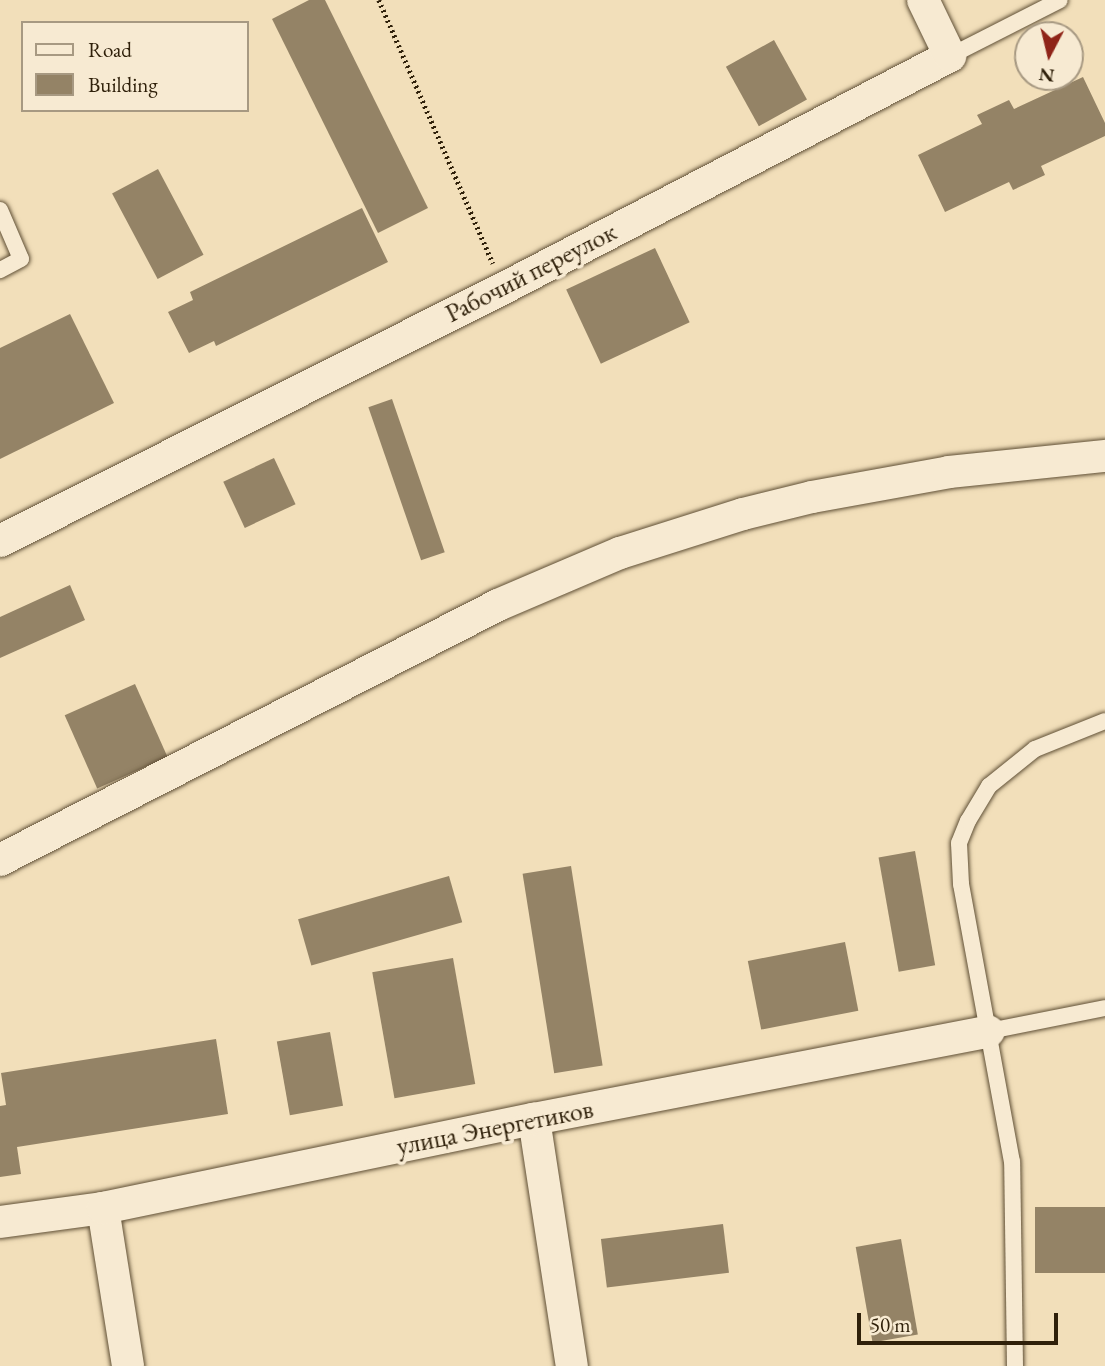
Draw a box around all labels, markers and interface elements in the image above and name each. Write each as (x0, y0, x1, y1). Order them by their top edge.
legend (21, 21, 248, 112)
north arrow (1014, 21, 1084, 91)
text: Road (88, 36, 132, 63)
text: N (1037, 62, 1056, 89)
text: Building (88, 71, 158, 98)
street label: Рабочий переулок (440, 216, 622, 330)
street label: улица Энергетиков (394, 1094, 596, 1162)
scale bar (860, 1300, 1061, 1344)
text: 50 m (870, 1311, 911, 1338)

